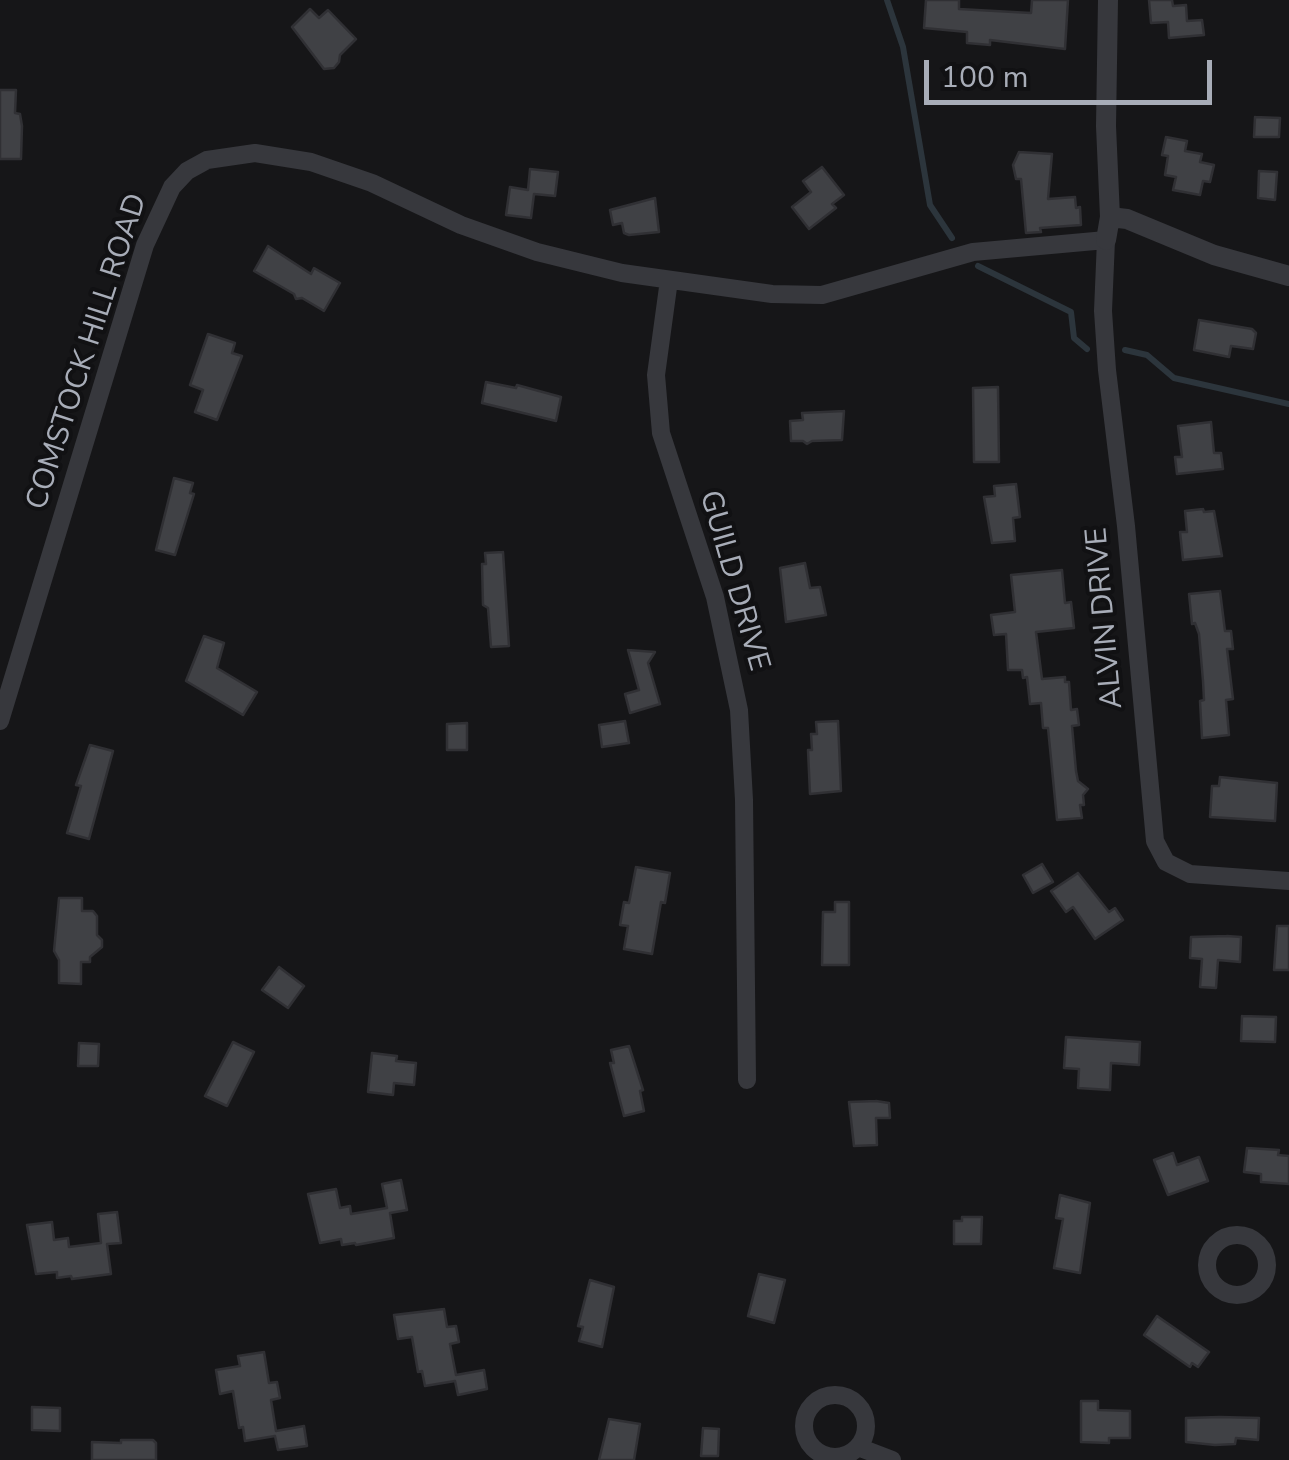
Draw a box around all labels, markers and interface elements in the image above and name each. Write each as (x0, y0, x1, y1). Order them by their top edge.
scale bar (929, 40, 1216, 102)
text: 100 m (941, 57, 1028, 98)
street label: COMSTOCK HILL ROAD (20, 189, 156, 515)
street label: GUILD DRIVE (690, 487, 776, 675)
street label: ALVIN DRIVE (1080, 526, 1132, 710)

